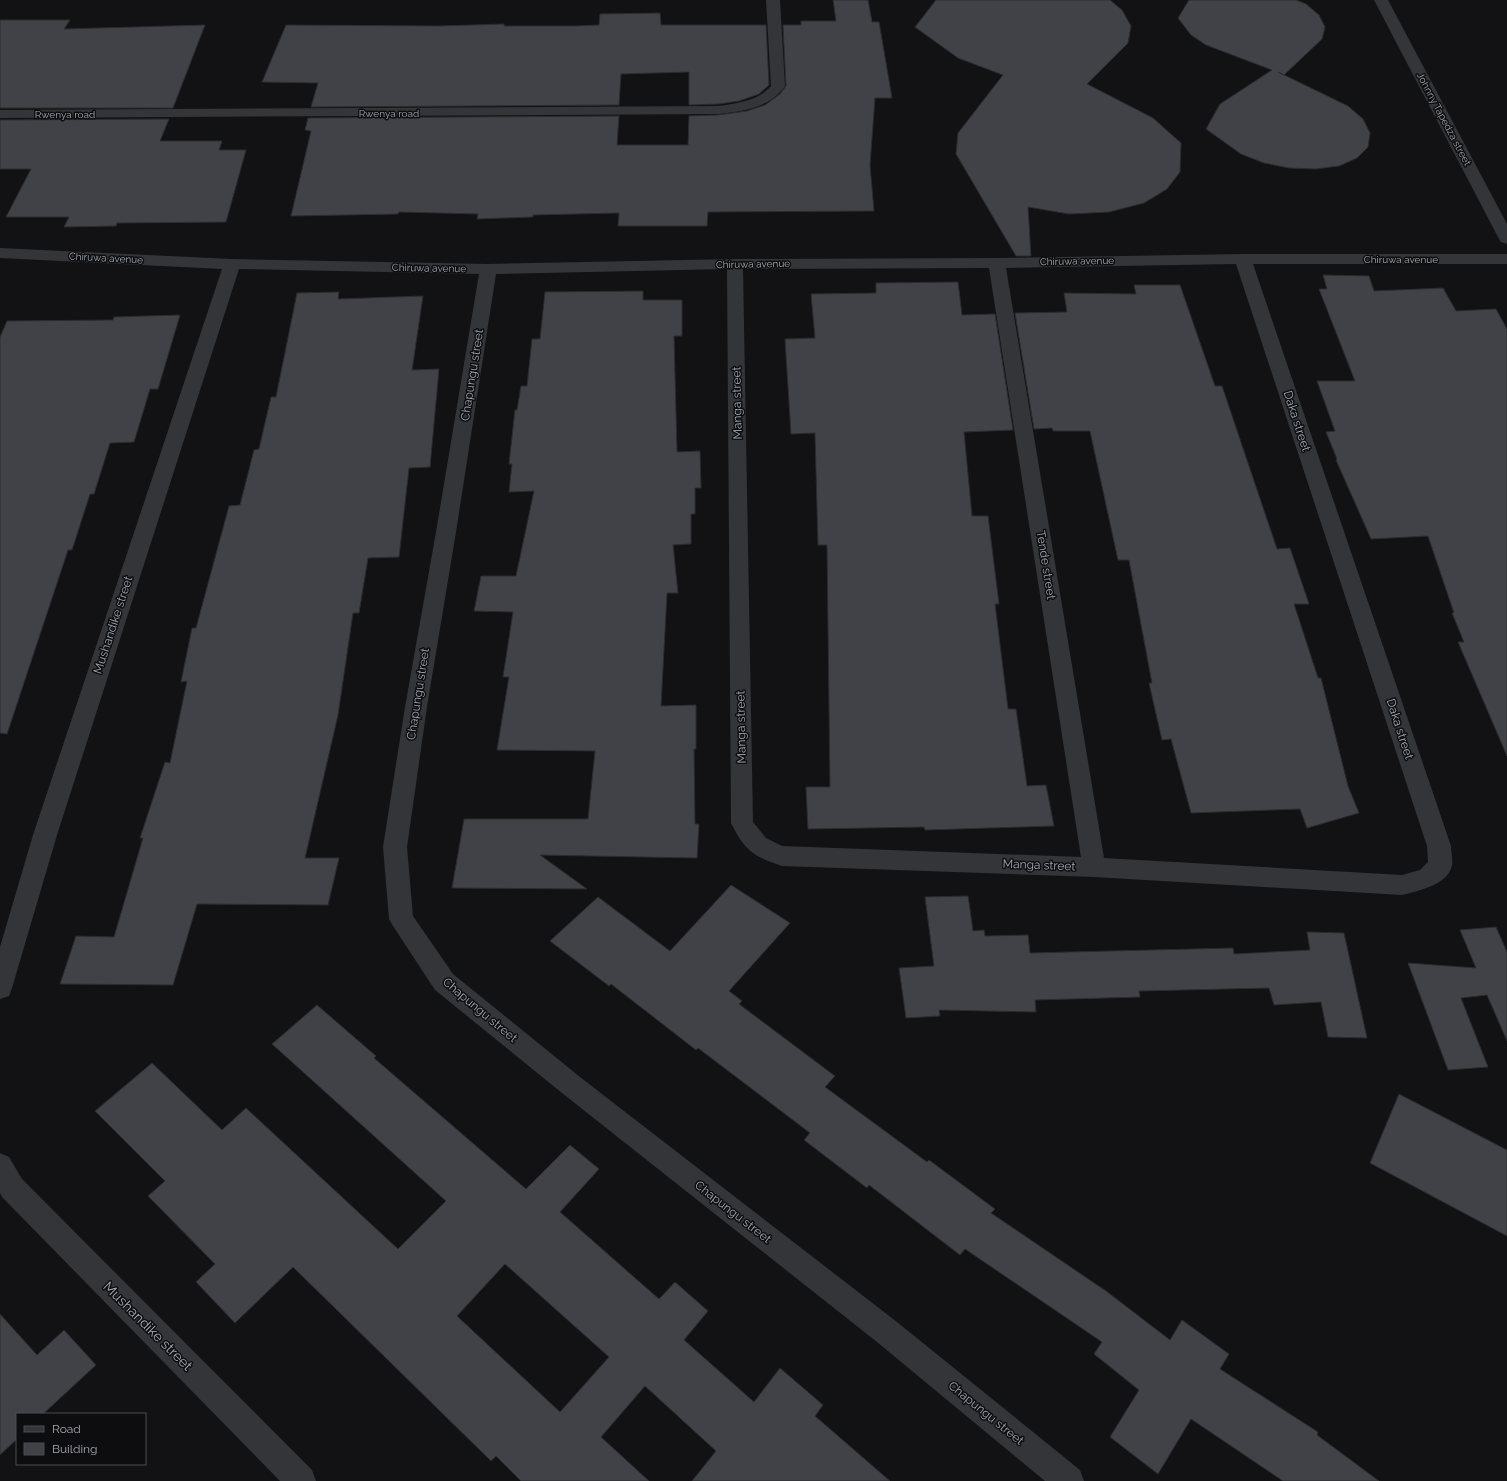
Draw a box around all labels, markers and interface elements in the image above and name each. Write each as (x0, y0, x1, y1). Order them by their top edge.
street label: Johnny Tapedza street (1415, 71, 1474, 168)
street label: Rwenya road (359, 108, 419, 119)
street label: Rwenya road (35, 109, 95, 120)
street label: Chiruwa avenue (69, 251, 143, 265)
street label: Chiruwa avenue (1364, 254, 1438, 265)
street label: Chiruwa avenue (1040, 255, 1114, 267)
street label: Chiruwa avenue (716, 258, 790, 270)
street label: Chiruwa avenue (392, 262, 466, 274)
street label: Chapungu street (458, 328, 486, 422)
street label: Manga street (729, 366, 745, 440)
street label: Daka street (1281, 389, 1313, 453)
street label: Tende street (1034, 530, 1058, 600)
street label: Mushandike street (91, 574, 135, 676)
street label: Chapungu street (404, 647, 432, 741)
street label: Manga street (733, 690, 749, 764)
street label: Daka street (1384, 697, 1416, 761)
street label: Manga street (1002, 857, 1076, 873)
street label: Chapungu street (440, 975, 520, 1045)
street label: Chapungu street (692, 1178, 774, 1246)
street label: Mushandike street (100, 1278, 196, 1374)
street label: Chapungu street (946, 1378, 1026, 1448)
legend (16, 1413, 146, 1465)
text: Road (52, 1422, 81, 1436)
text: Building (52, 1442, 98, 1456)

